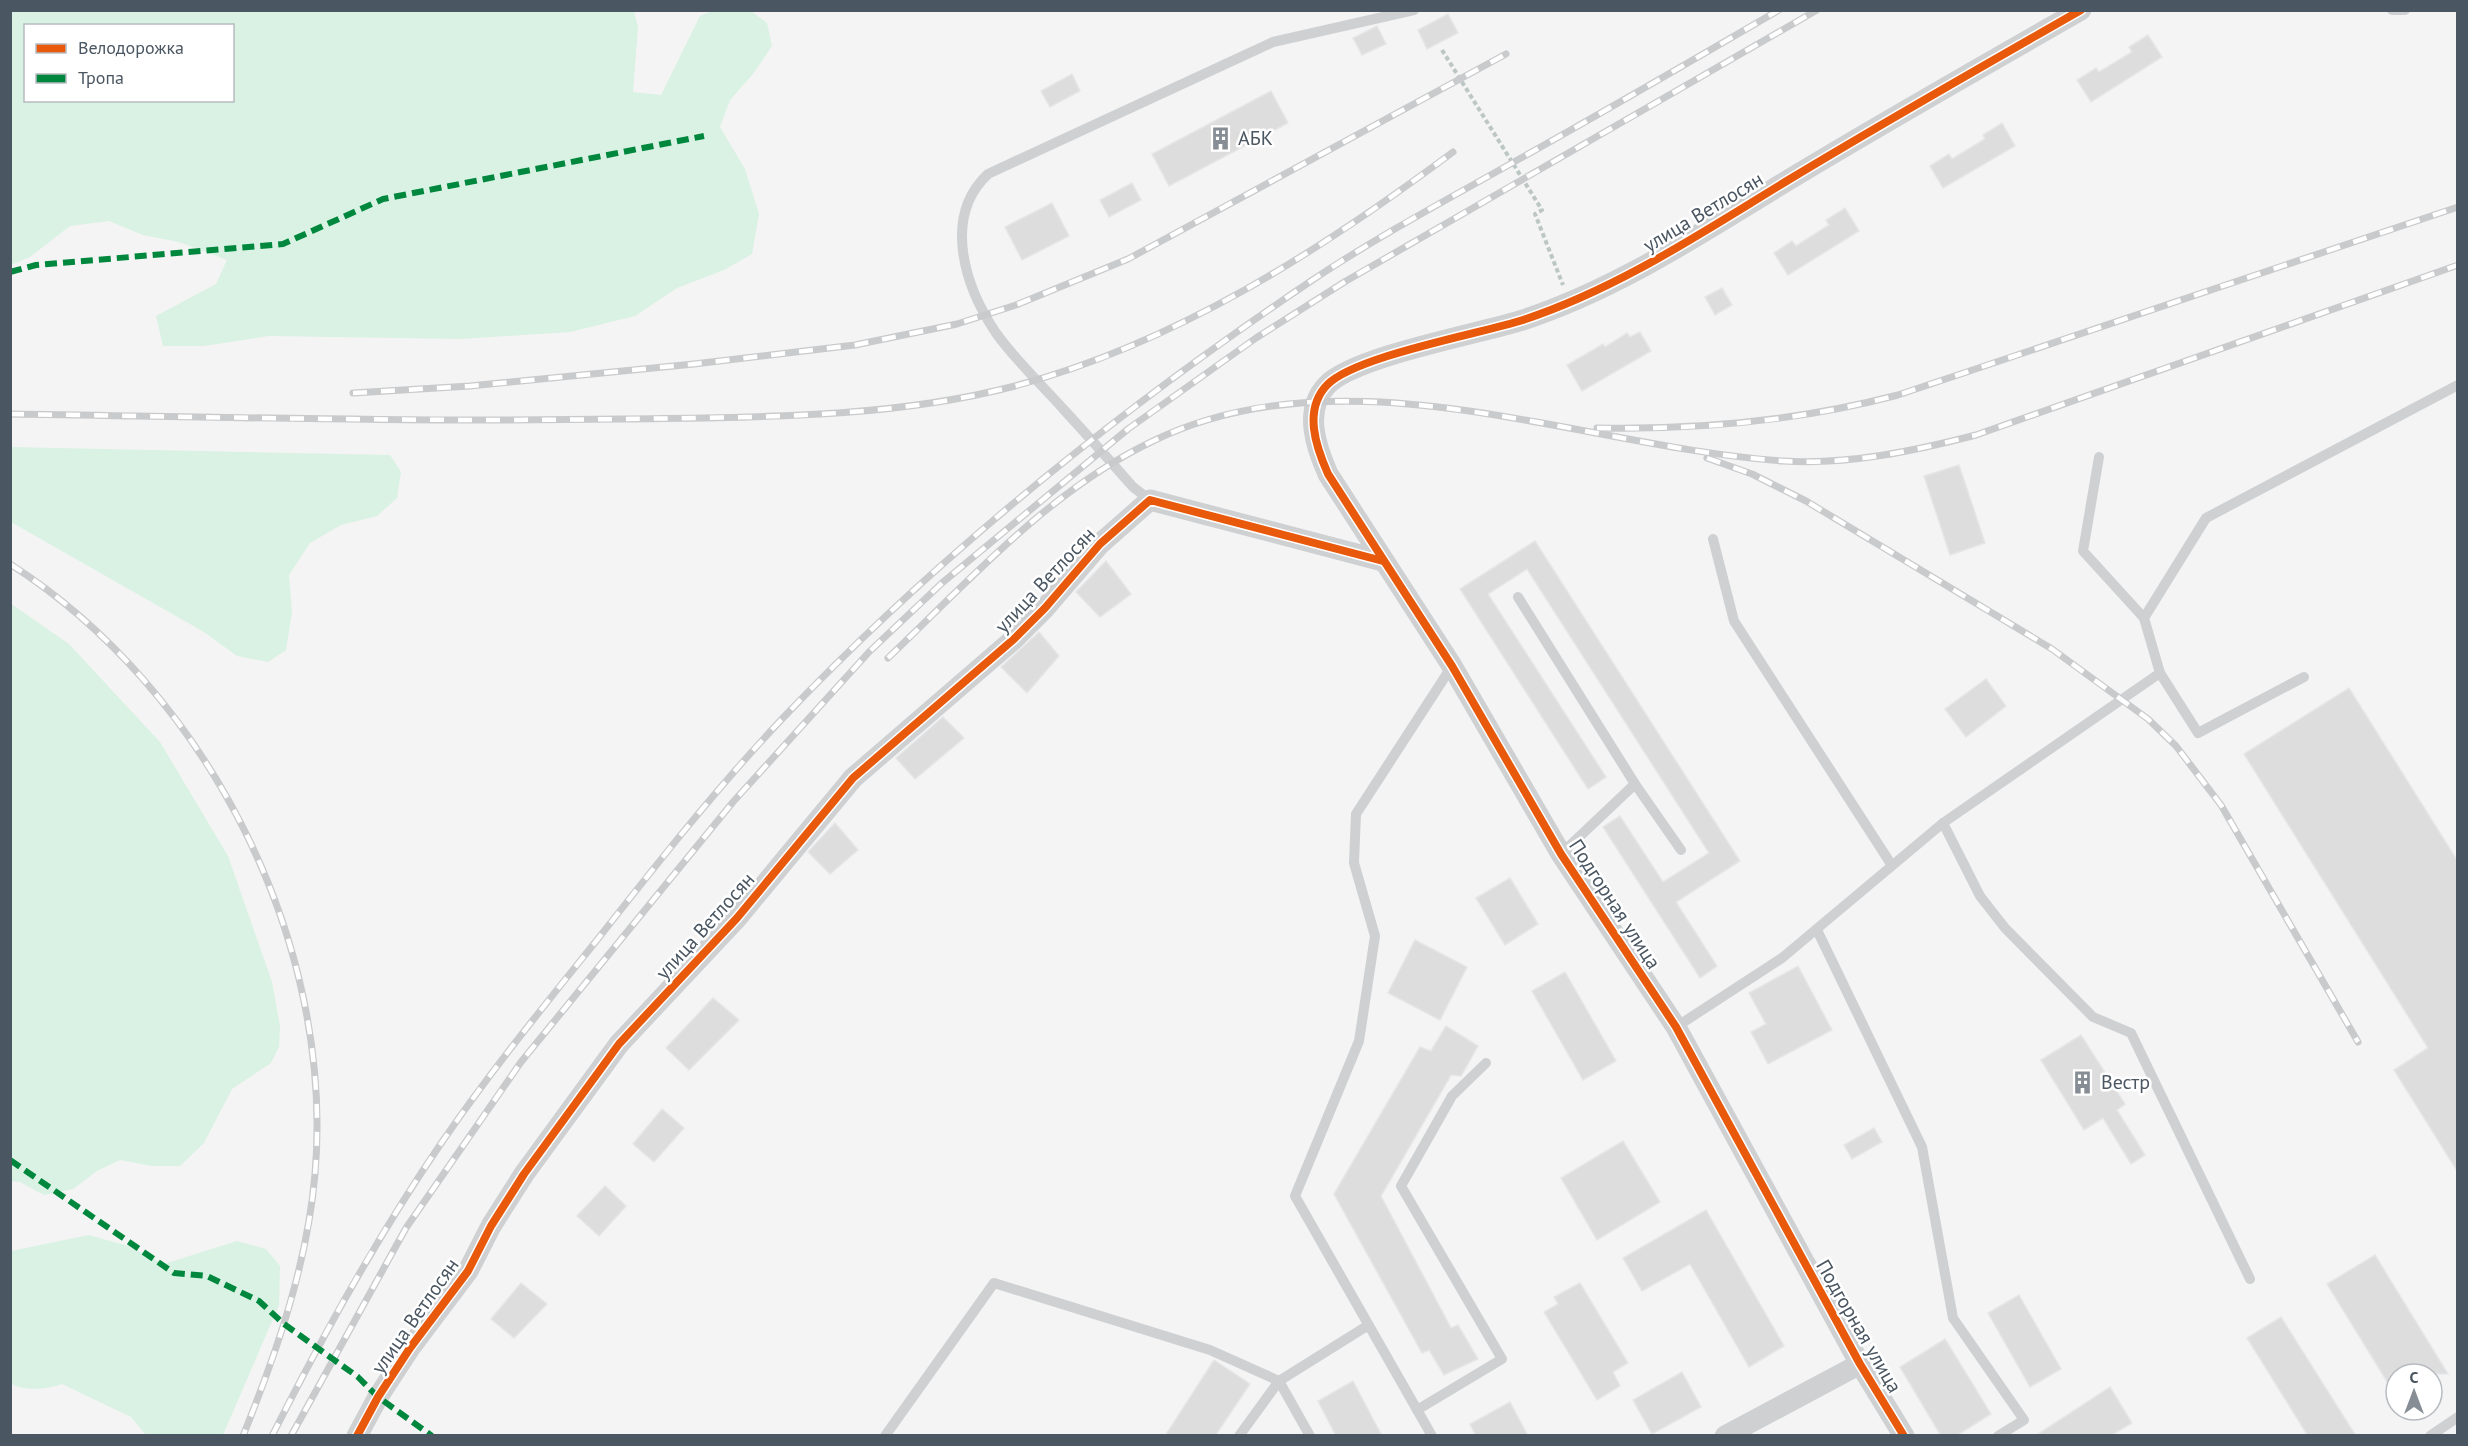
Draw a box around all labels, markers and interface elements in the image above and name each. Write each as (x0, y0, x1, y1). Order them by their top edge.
legend (24, 24, 234, 102)
text: Велодорожка (78, 36, 184, 59)
text: Тропа (78, 66, 124, 89)
building icon: АБК (1207, 125, 1233, 151)
place label: АБК (1238, 125, 1273, 151)
street label: улица Ветлосян (1638, 166, 1768, 258)
street label: улица Ветлосян (989, 521, 1101, 639)
street label: Подгорная улица (1563, 834, 1667, 974)
street label: улица Ветлосян (650, 867, 760, 985)
building icon: Вестр (2070, 1069, 2096, 1095)
place label: Вестр (2101, 1069, 2150, 1095)
street label: улица Ветлосян (365, 1253, 465, 1379)
street label: Подгорная улица (1810, 1255, 1908, 1397)
north arrow (2384, 1362, 2444, 1422)
text: С (2410, 1367, 2419, 1387)

